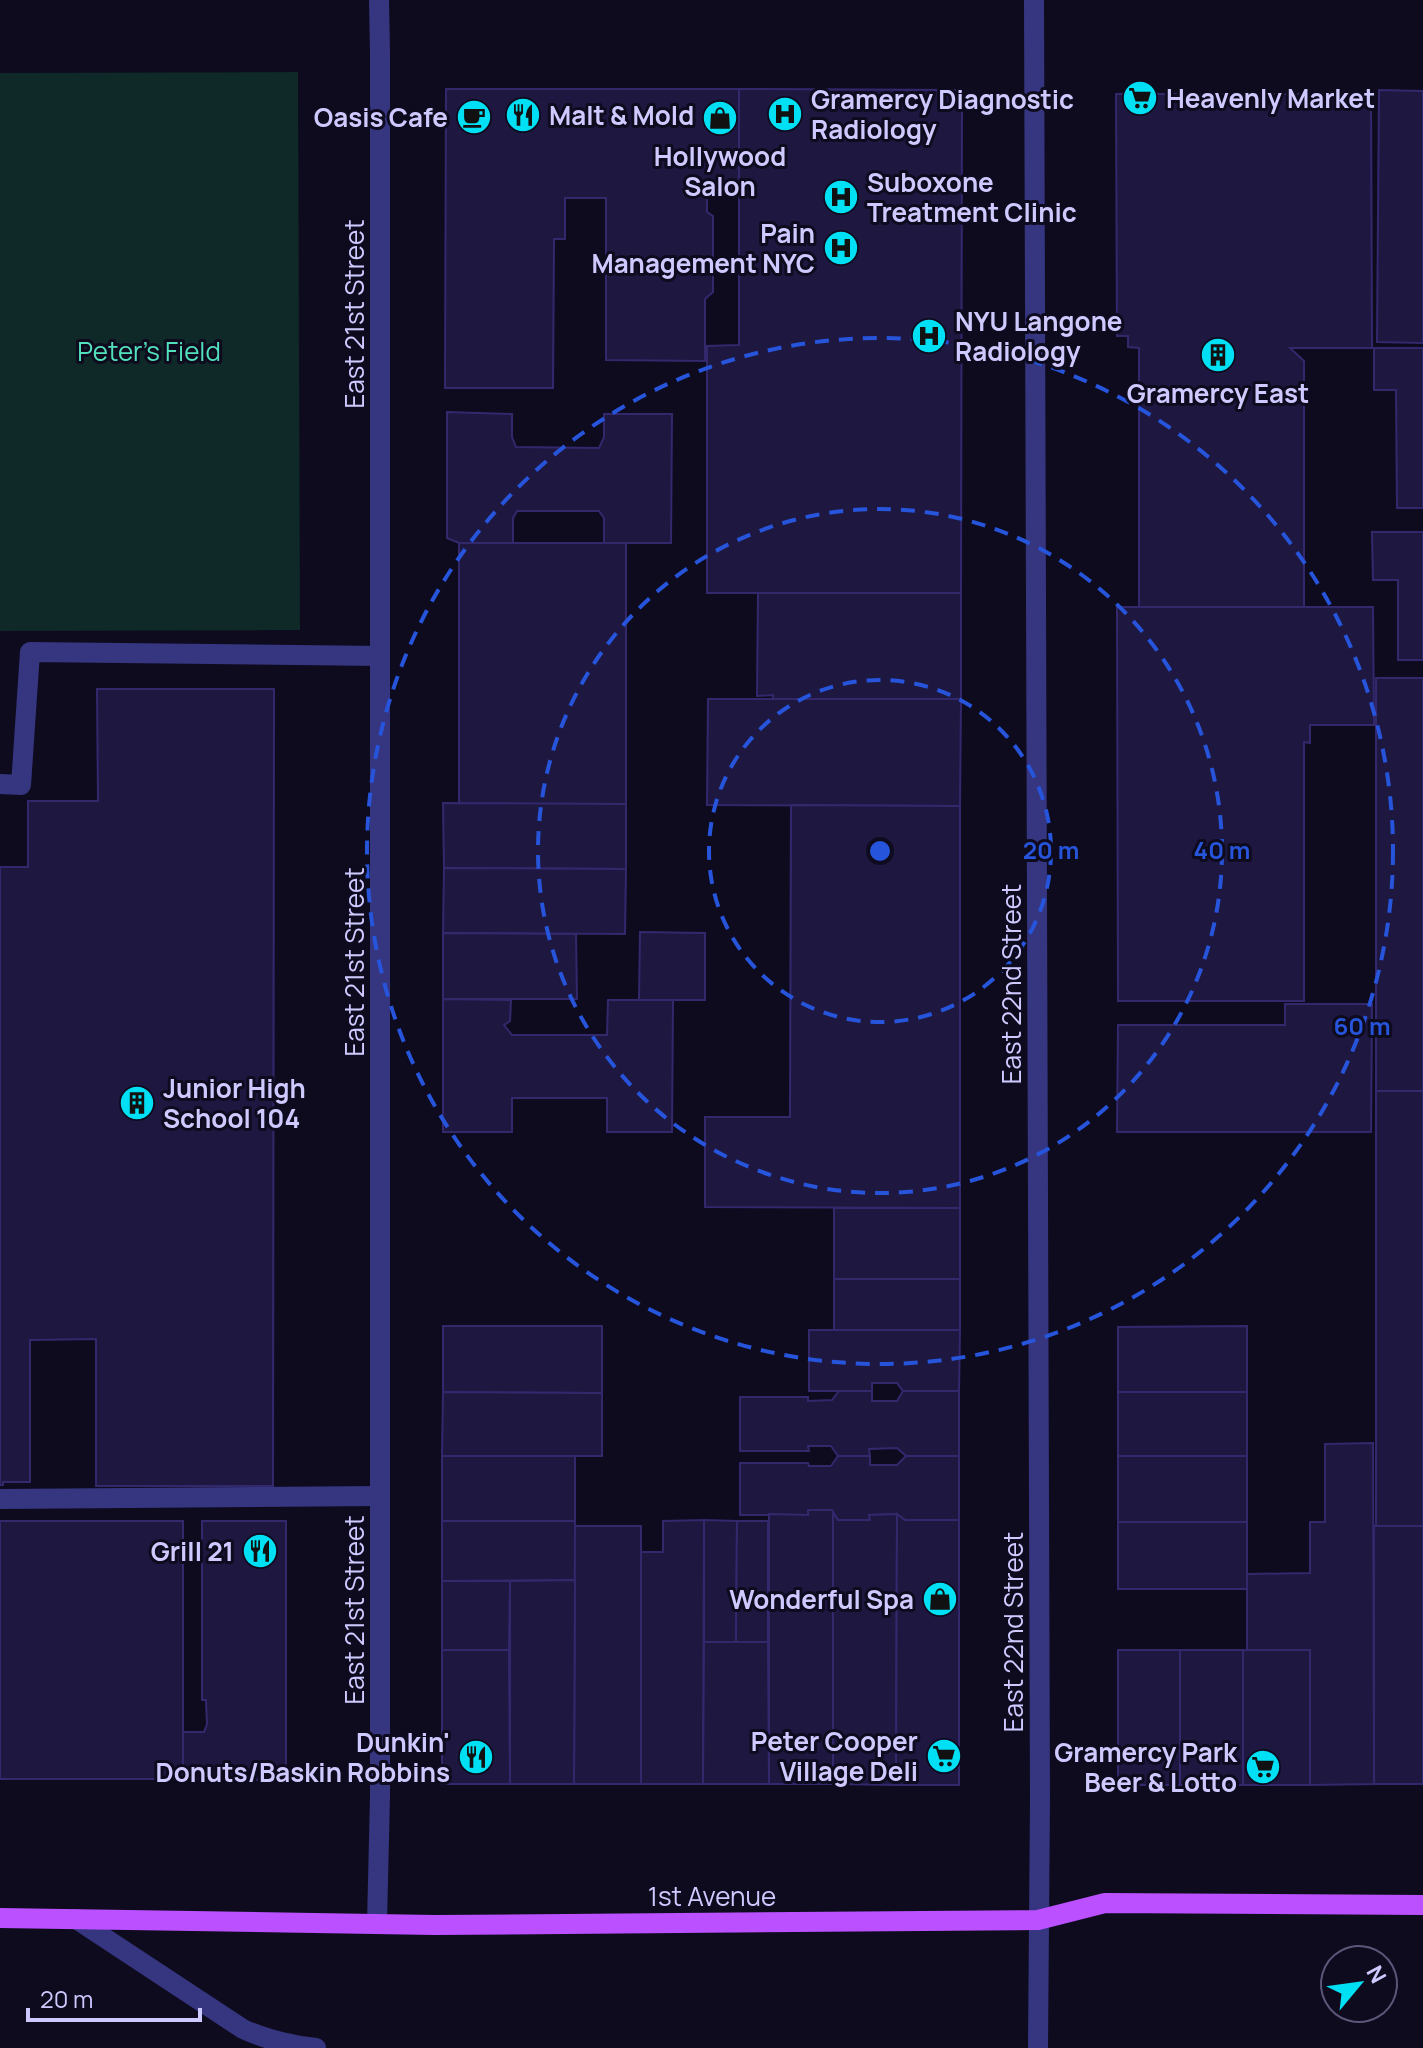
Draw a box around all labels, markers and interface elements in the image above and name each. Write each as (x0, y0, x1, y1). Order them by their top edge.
supermarket icon: Heavenly Market (1121, 79, 1159, 117)
place label: Heavenly Market (1166, 80, 1375, 116)
place label: Gramercy Diagnostic Radiology (811, 81, 1074, 147)
hospital icon: Gramercy Diagnostic Radiology (766, 95, 804, 133)
restaurant icon: Malt & Mold (504, 96, 542, 134)
place label: Malt & Mold (549, 97, 694, 133)
cafe icon: Oasis Cafe (455, 98, 493, 136)
place label: Oasis Cafe (314, 99, 448, 135)
shop icon: Hollywood Salon (701, 99, 739, 137)
place label: Hollywood Salon (654, 138, 786, 204)
place label: Suboxone Treatment Clinic (867, 164, 1077, 230)
hospital icon: Suboxone Treatment Clinic (822, 178, 860, 216)
place label: Pain Management NYC (591, 215, 815, 281)
street label: East 21st Street (336, 219, 372, 409)
hospital icon: Pain Management NYC (822, 229, 860, 267)
place label: NYU Langone Radiology (955, 303, 1122, 369)
hospital icon: NYU Langone Radiology (910, 317, 948, 355)
park label: Peter's Field (77, 333, 221, 369)
building icon: Gramercy East (1199, 336, 1237, 374)
place label: Gramercy East (1127, 375, 1309, 411)
text: 20 m (1023, 833, 1079, 866)
text: 40 m (1194, 833, 1250, 866)
centre of rings (866, 837, 894, 865)
street label: East 21st Street (336, 867, 372, 1057)
street label: East 22nd Street (993, 884, 1029, 1084)
text: 60 m (1333, 1009, 1391, 1042)
place label: Junior High School 104 (163, 1070, 306, 1136)
building icon: Junior High School 104 (118, 1084, 156, 1122)
street label: East 21st Street (336, 1515, 372, 1705)
restaurant icon: Grill 21 (241, 1532, 279, 1570)
street label: East 22nd Street (995, 1532, 1031, 1732)
place label: Grill 21 (151, 1533, 234, 1569)
shop icon: Wonderful Spa (921, 1580, 959, 1618)
place label: Wonderful Spa (729, 1581, 914, 1617)
place label: Peter Cooper Village Deli (751, 1723, 918, 1789)
place label: Dunkin' Donuts/Baskin Robbins (155, 1724, 450, 1790)
place label: Gramercy Park Beer & Lotto (1054, 1734, 1238, 1800)
supermarket icon: Peter Cooper Village Deli (925, 1737, 963, 1775)
restaurant icon: Dunkin' Donuts/Baskin Robbins (457, 1738, 495, 1776)
supermarket icon: Gramercy Park Beer & Lotto (1244, 1748, 1282, 1786)
street label: 1st Avenue (648, 1878, 776, 1914)
north arrow (1319, 1944, 1399, 2024)
text: N (1360, 1960, 1393, 1988)
scale bar (28, 1972, 200, 2022)
text: 20 m (40, 1982, 93, 2015)

